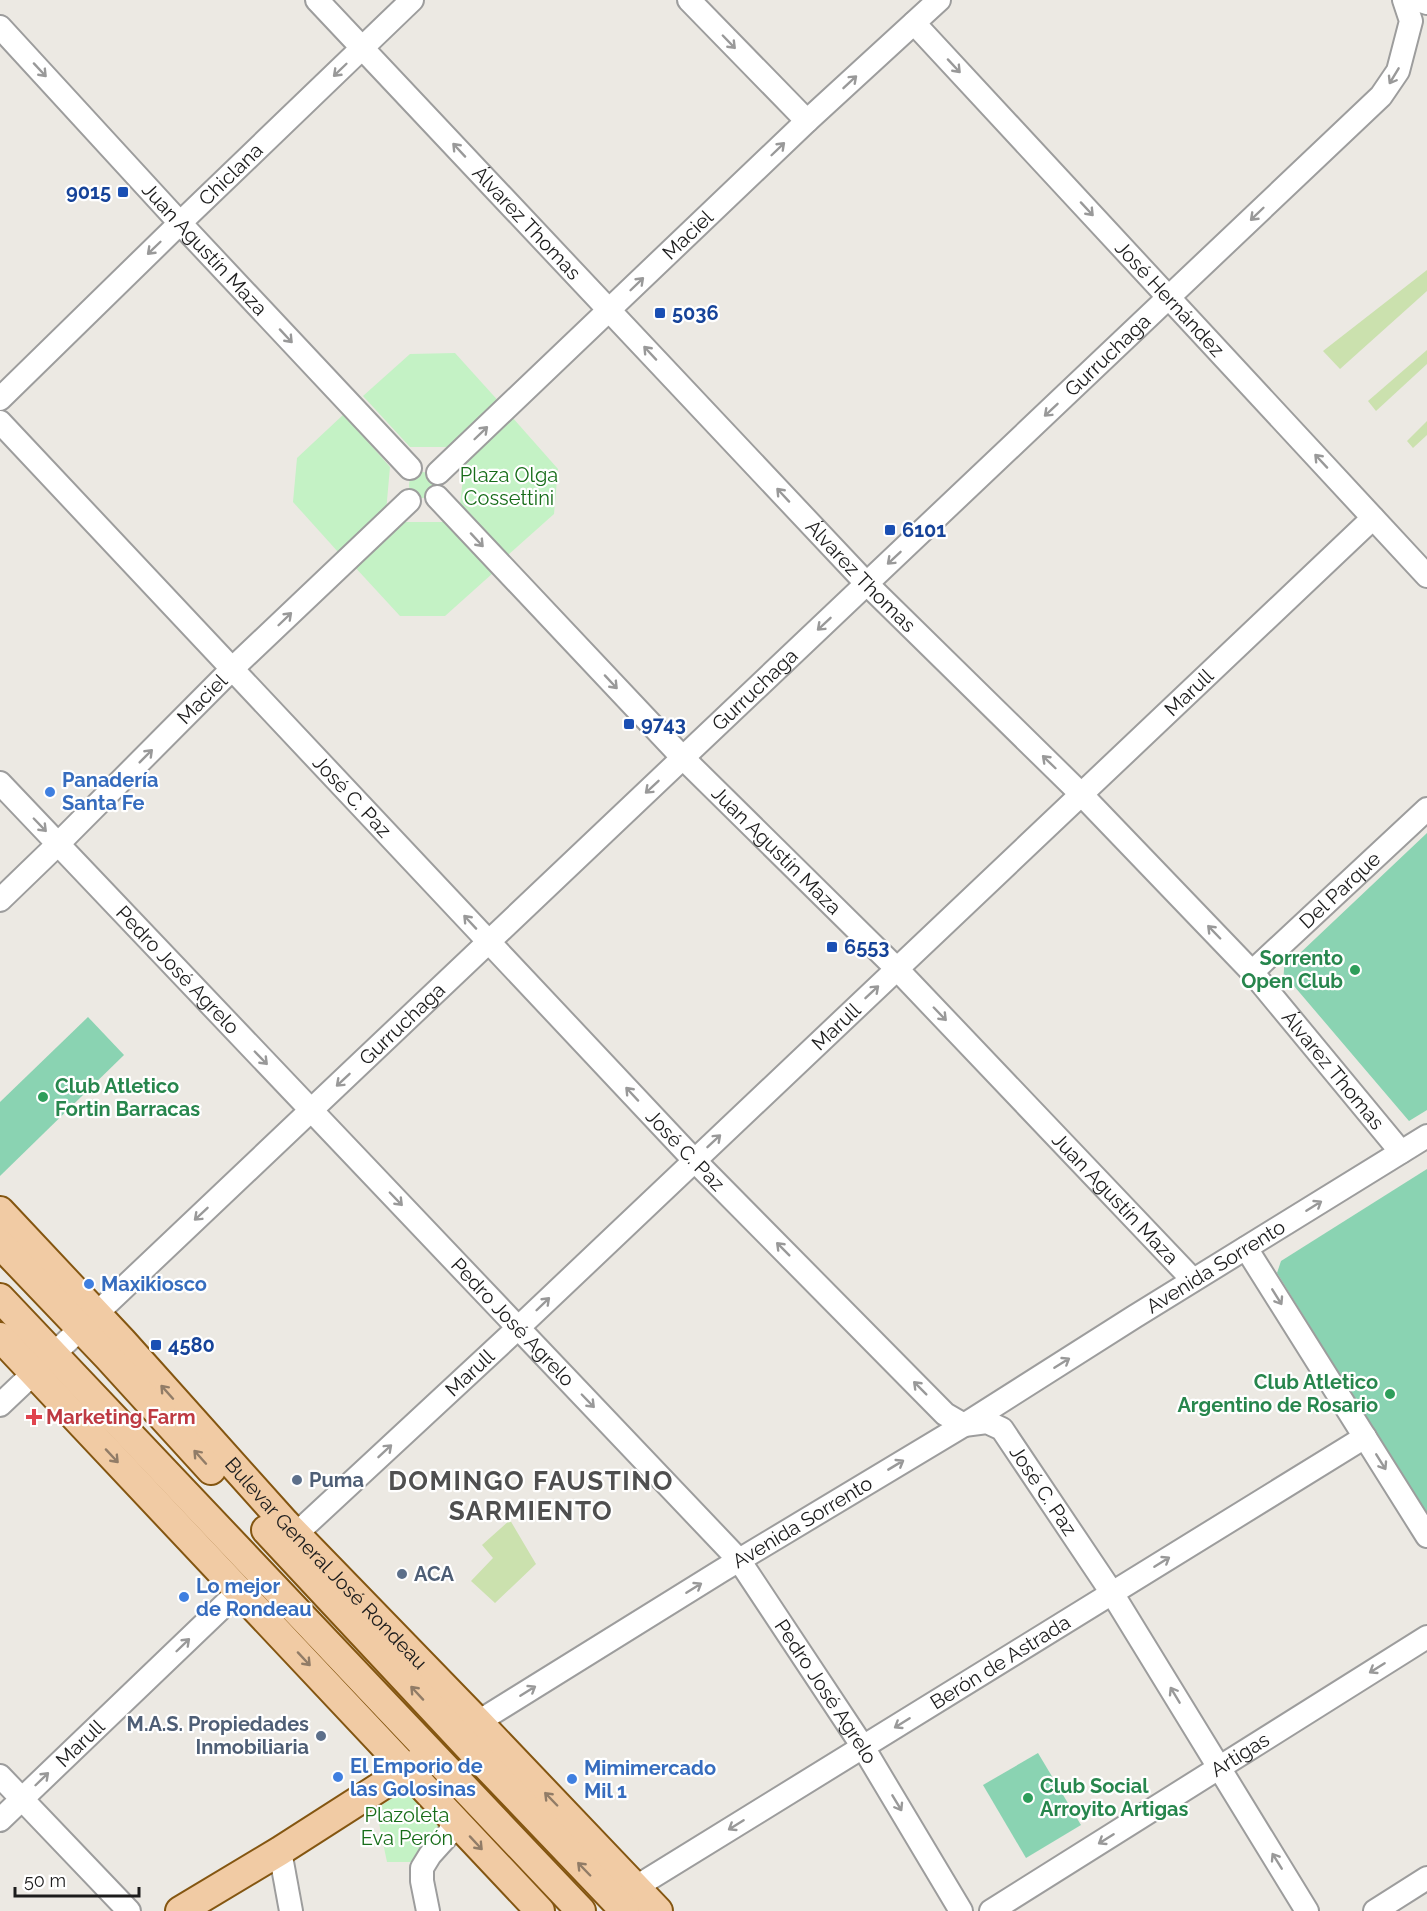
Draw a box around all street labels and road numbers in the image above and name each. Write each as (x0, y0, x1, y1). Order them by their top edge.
street label: Chiclana (194, 138, 268, 211)
street label: Álvarez Thomas (468, 161, 586, 285)
street label: Juan Agustín Maza (137, 178, 272, 320)
street label: Maciel (657, 205, 718, 265)
street label: José Hernández (1110, 236, 1229, 362)
street label: Gurruchaga (1060, 309, 1155, 401)
street label: Álvarez Thomas (801, 515, 921, 637)
street label: Gurruchaga (707, 643, 803, 736)
street label: Marull (1160, 663, 1219, 721)
street label: Maciel (172, 669, 232, 729)
street label: José C. Paz (308, 750, 396, 843)
street label: Juan Agustín Maza (707, 781, 846, 919)
street label: Del Parque (1294, 847, 1385, 934)
street label: Pedro José Agrelo (111, 901, 245, 1039)
street label: Gurruchaga (354, 978, 450, 1070)
street label: Marull (807, 998, 866, 1055)
street label: Álvarez Thomas (1277, 1006, 1389, 1134)
street label: José C. Paz (641, 1105, 730, 1196)
street label: Juan Agustín Maza (1047, 1128, 1184, 1269)
street label: Avenida Sorrento (1142, 1215, 1290, 1319)
street label: Pedro José Agrelo (446, 1253, 579, 1391)
street label: Marull (440, 1344, 500, 1401)
street label: José C. Paz (1004, 1441, 1082, 1540)
street label: Bulevar General José Rondeau (220, 1452, 432, 1674)
street label: Avenida Sorrento (728, 1471, 877, 1573)
street label: Berón de Astrada (926, 1610, 1075, 1714)
street label: Pedro José Agrelo (770, 1615, 882, 1768)
street label: Marull (51, 1714, 110, 1772)
street label: Artigas (1206, 1727, 1274, 1782)

